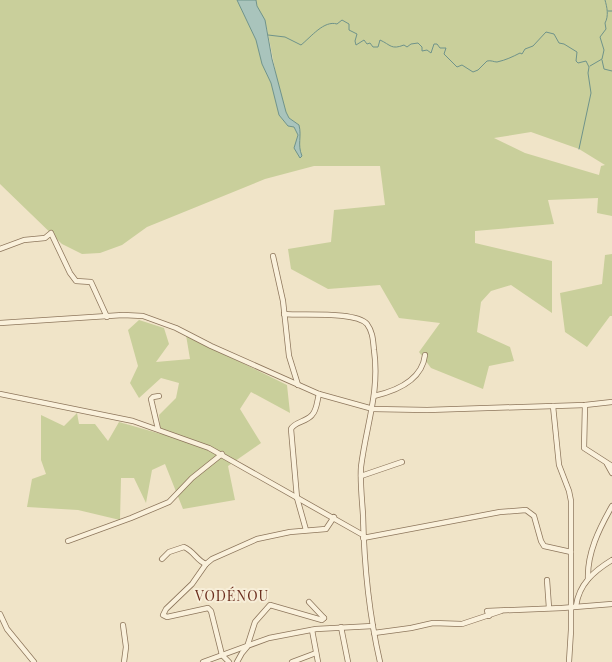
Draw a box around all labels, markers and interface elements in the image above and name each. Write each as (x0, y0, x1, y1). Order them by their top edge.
district label: VODÉNOU (194, 586, 269, 605)

